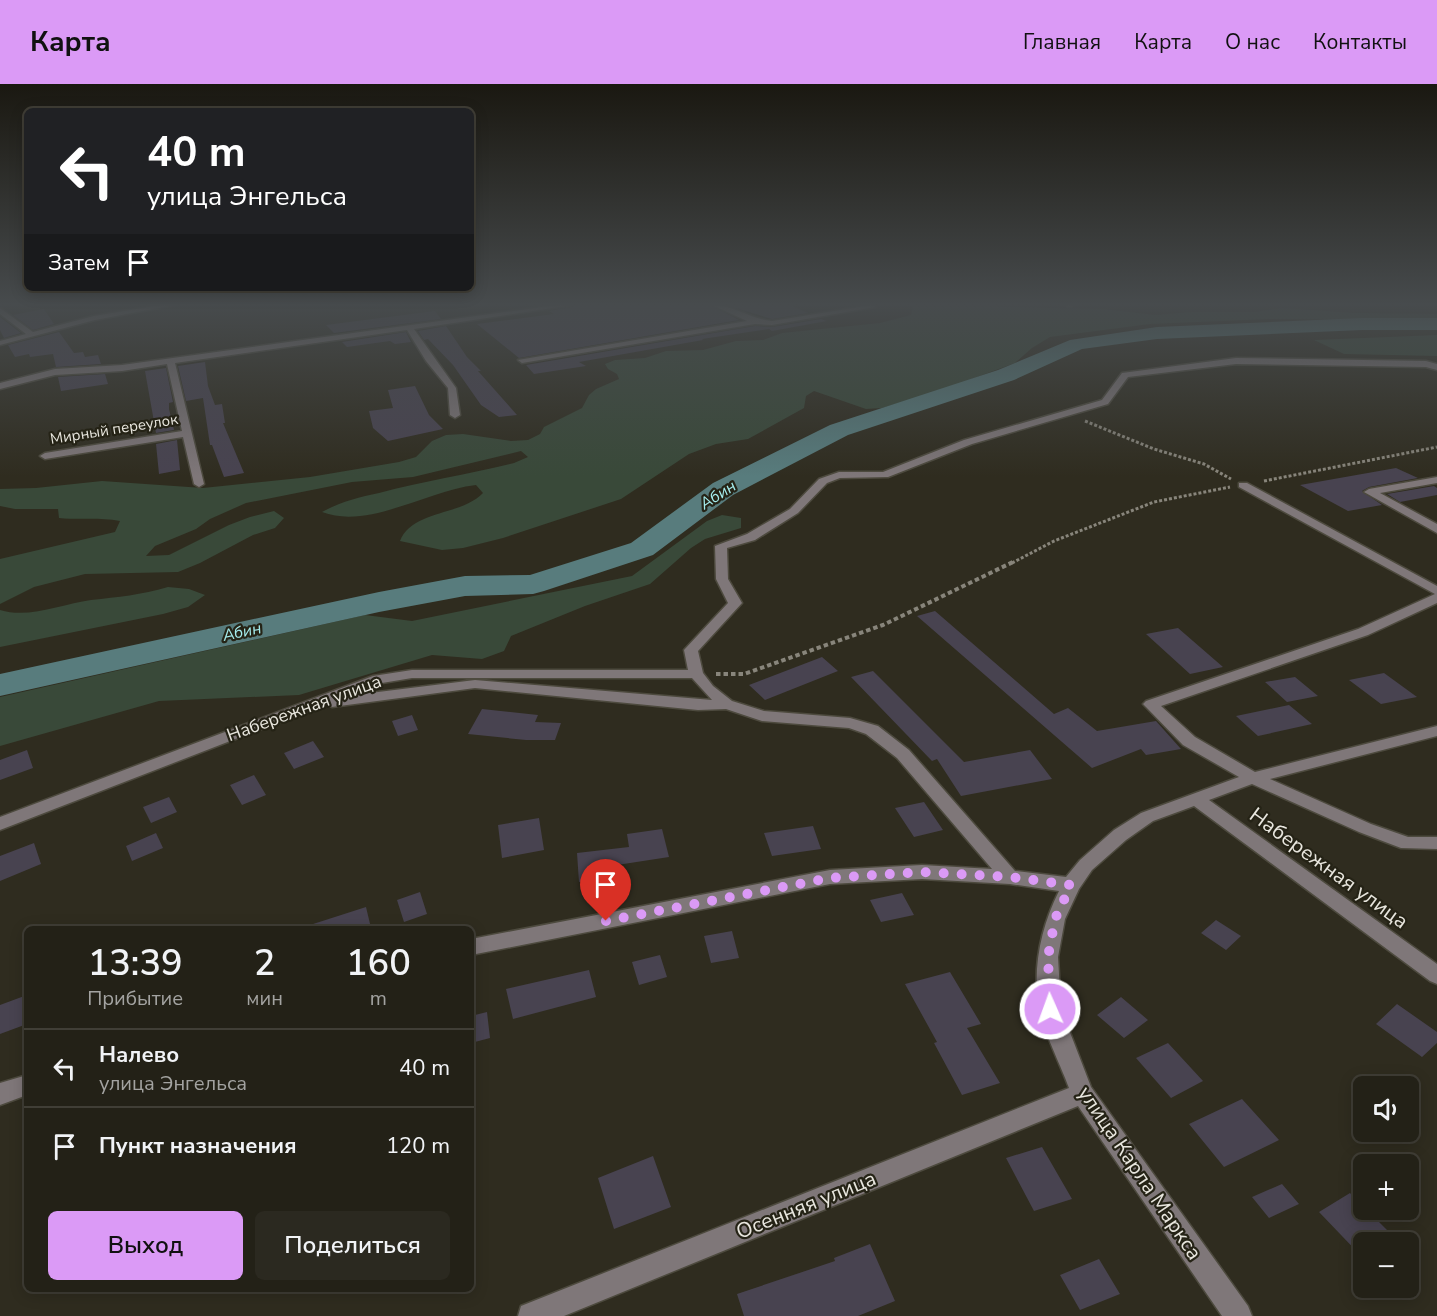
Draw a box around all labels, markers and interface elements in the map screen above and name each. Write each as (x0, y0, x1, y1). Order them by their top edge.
text: Карта (30, 23, 111, 61)
text: Главная (1023, 28, 1101, 56)
text: Карта (1134, 28, 1192, 56)
text: О нас (1225, 28, 1280, 56)
text: Контакты (1313, 28, 1407, 56)
text: 40 m (147, 124, 246, 181)
icon: left (48, 132, 126, 210)
text: улица Энгельса (147, 178, 347, 215)
icon: arrive (122, 246, 155, 279)
text: Затем (48, 248, 110, 278)
street label: Мирный переулок (49, 409, 179, 449)
water label: Абин (695, 475, 740, 515)
water label: Абин (220, 617, 263, 647)
street label: Набережная улица (223, 669, 385, 747)
street label: Набережная улица (1244, 801, 1414, 935)
pin (580, 859, 631, 921)
icon: arrive (589, 868, 622, 901)
text: 13:39 (88, 939, 183, 988)
text: 2 (254, 939, 275, 988)
text: 160 (346, 939, 411, 988)
position arrow (1018, 977, 1082, 1041)
text: Прибытие (87, 985, 183, 1012)
text: мин (246, 985, 283, 1012)
text: m (370, 985, 387, 1012)
text: Налево (99, 1040, 179, 1070)
icon: left (48, 1052, 81, 1085)
text: 40 m (399, 1053, 450, 1083)
text: улица Энгельса (99, 1070, 247, 1097)
map controls (1353, 1076, 1419, 1298)
button: sound (1353, 1076, 1419, 1142)
street label: улица Карла Маркса (1071, 1081, 1209, 1265)
icon: arrive (48, 1130, 81, 1163)
text: Пункт назначения (99, 1131, 297, 1161)
text: 120 m (386, 1131, 450, 1161)
button: + (1353, 1154, 1419, 1220)
street label: Осенняя улица (732, 1164, 880, 1246)
button: Выход (48, 1211, 243, 1280)
button: Поделиться (255, 1211, 450, 1280)
button: − (1353, 1232, 1419, 1298)

